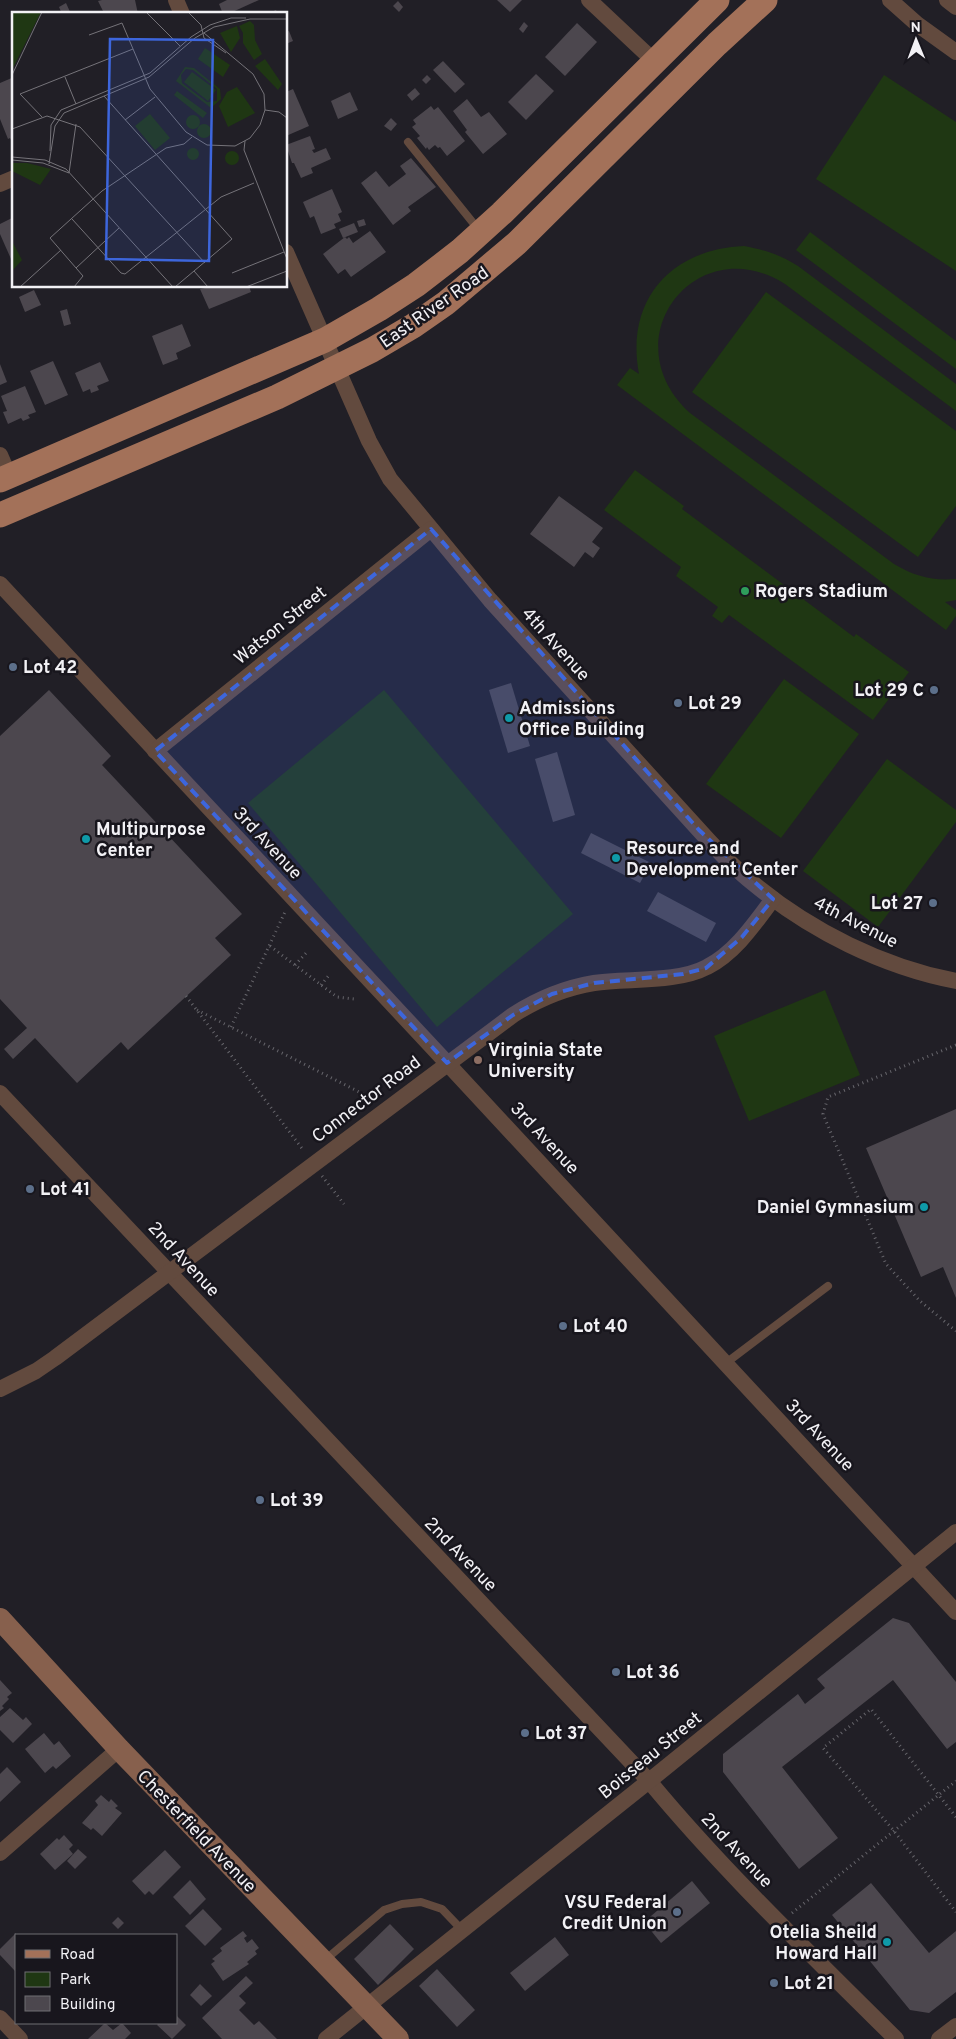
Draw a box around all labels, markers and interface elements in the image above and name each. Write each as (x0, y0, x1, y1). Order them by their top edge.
inset map (12, 12, 288, 288)
north arrow (891, 15, 941, 65)
text: N (911, 20, 921, 37)
street label: East River Road (376, 262, 494, 354)
place label: Rogers Stadium (755, 581, 888, 604)
street label: Watson Street (230, 582, 332, 671)
marker: Rogers Stadium (739, 585, 751, 597)
street label: 4th Avenue (516, 603, 594, 687)
place label: Lot 42 (23, 657, 77, 680)
marker: Lot 42 (7, 661, 19, 673)
place label: Lot 29 C (854, 680, 924, 703)
marker: Lot 29 C (928, 684, 940, 696)
place label: Lot 29 (688, 693, 742, 716)
marker: Lot 29 (672, 697, 684, 709)
place label: Admissions Office Building (519, 698, 645, 742)
marker: Admissions Office Building (503, 712, 515, 724)
street label: 3rd Avenue (227, 803, 306, 885)
place label: Multipurpose Center (96, 819, 206, 863)
marker: Multipurpose Center (80, 833, 92, 845)
place label: Resource and Development Center (626, 838, 798, 882)
marker: Resource and Development Center (610, 852, 622, 864)
street label: 4th Avenue (809, 892, 901, 954)
place label: Lot 27 (871, 893, 923, 916)
marker: Lot 27 (927, 897, 939, 909)
place label: Virginia State University (488, 1040, 603, 1084)
street label: Connector Road (308, 1052, 426, 1149)
marker: Virginia State University (472, 1054, 484, 1066)
street label: 3rd Avenue (504, 1098, 583, 1180)
place label: Lot 41 (40, 1179, 91, 1202)
marker: Lot 41 (24, 1183, 36, 1195)
place label: Daniel Gymnasium (757, 1197, 914, 1220)
marker: Daniel Gymnasium (918, 1201, 930, 1213)
street label: 2nd Avenue (142, 1217, 224, 1303)
place label: Lot 40 (573, 1316, 628, 1339)
marker: Lot 40 (557, 1320, 569, 1332)
street label: 3rd Avenue (779, 1395, 858, 1477)
place label: Lot 39 (270, 1490, 324, 1513)
marker: Lot 39 (254, 1494, 266, 1506)
street label: 2nd Avenue (419, 1513, 501, 1597)
place label: Lot 36 (626, 1662, 680, 1685)
marker: Lot 36 (610, 1666, 622, 1678)
street label: Boisseau Street (595, 1707, 707, 1805)
place label: Lot 37 (535, 1723, 587, 1746)
marker: Lot 37 (519, 1727, 531, 1739)
street label: Chesterfield Avenue (131, 1766, 261, 1898)
street label: 2nd Avenue (695, 1808, 777, 1894)
place label: VSU Federal Credit Union (562, 1892, 667, 1936)
marker: VSU Federal Credit Union (671, 1906, 683, 1918)
place label: Otelia Sheild Howard Hall (770, 1922, 877, 1966)
legend (15, 1934, 178, 2024)
marker: Otelia Sheild Howard Hall (881, 1936, 893, 1948)
text: Road (60, 1946, 95, 1965)
text: Park (60, 1971, 91, 1990)
place label: Lot 21 (784, 1973, 834, 1996)
marker: Lot 21 (768, 1977, 780, 1989)
text: Building (60, 1996, 115, 2015)

